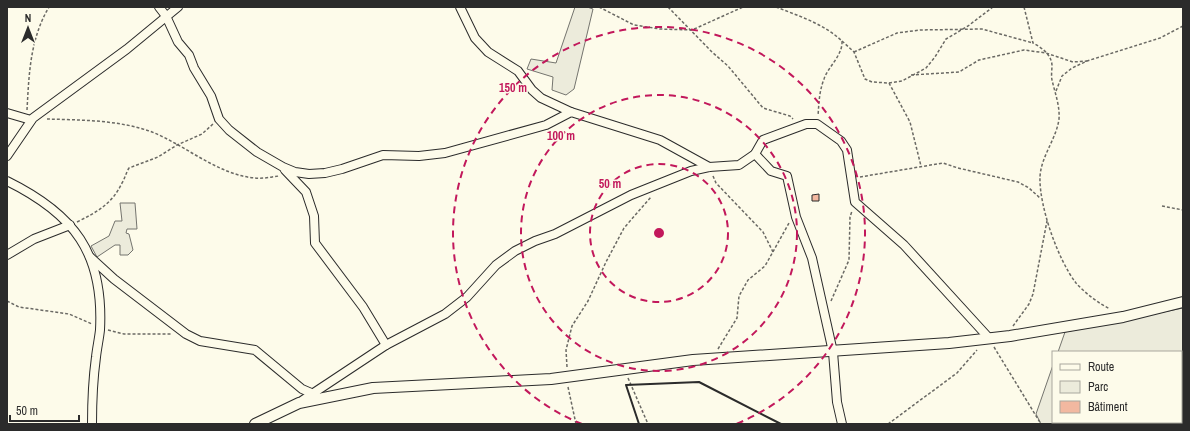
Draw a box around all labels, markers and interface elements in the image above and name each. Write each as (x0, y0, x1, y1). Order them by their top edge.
north arrow (8, 8, 48, 48)
text: N (25, 11, 31, 25)
text: 150 m (499, 80, 527, 96)
text: 100 m (547, 128, 575, 144)
text: 50 m (599, 176, 621, 192)
centre of rings (652, 226, 666, 240)
legend (1052, 351, 1182, 423)
text: Route (1088, 359, 1114, 375)
text: Parc (1088, 379, 1108, 395)
scale bar (10, 397, 79, 423)
text: Bâtiment (1088, 399, 1128, 415)
text: 50 m (16, 403, 38, 419)

